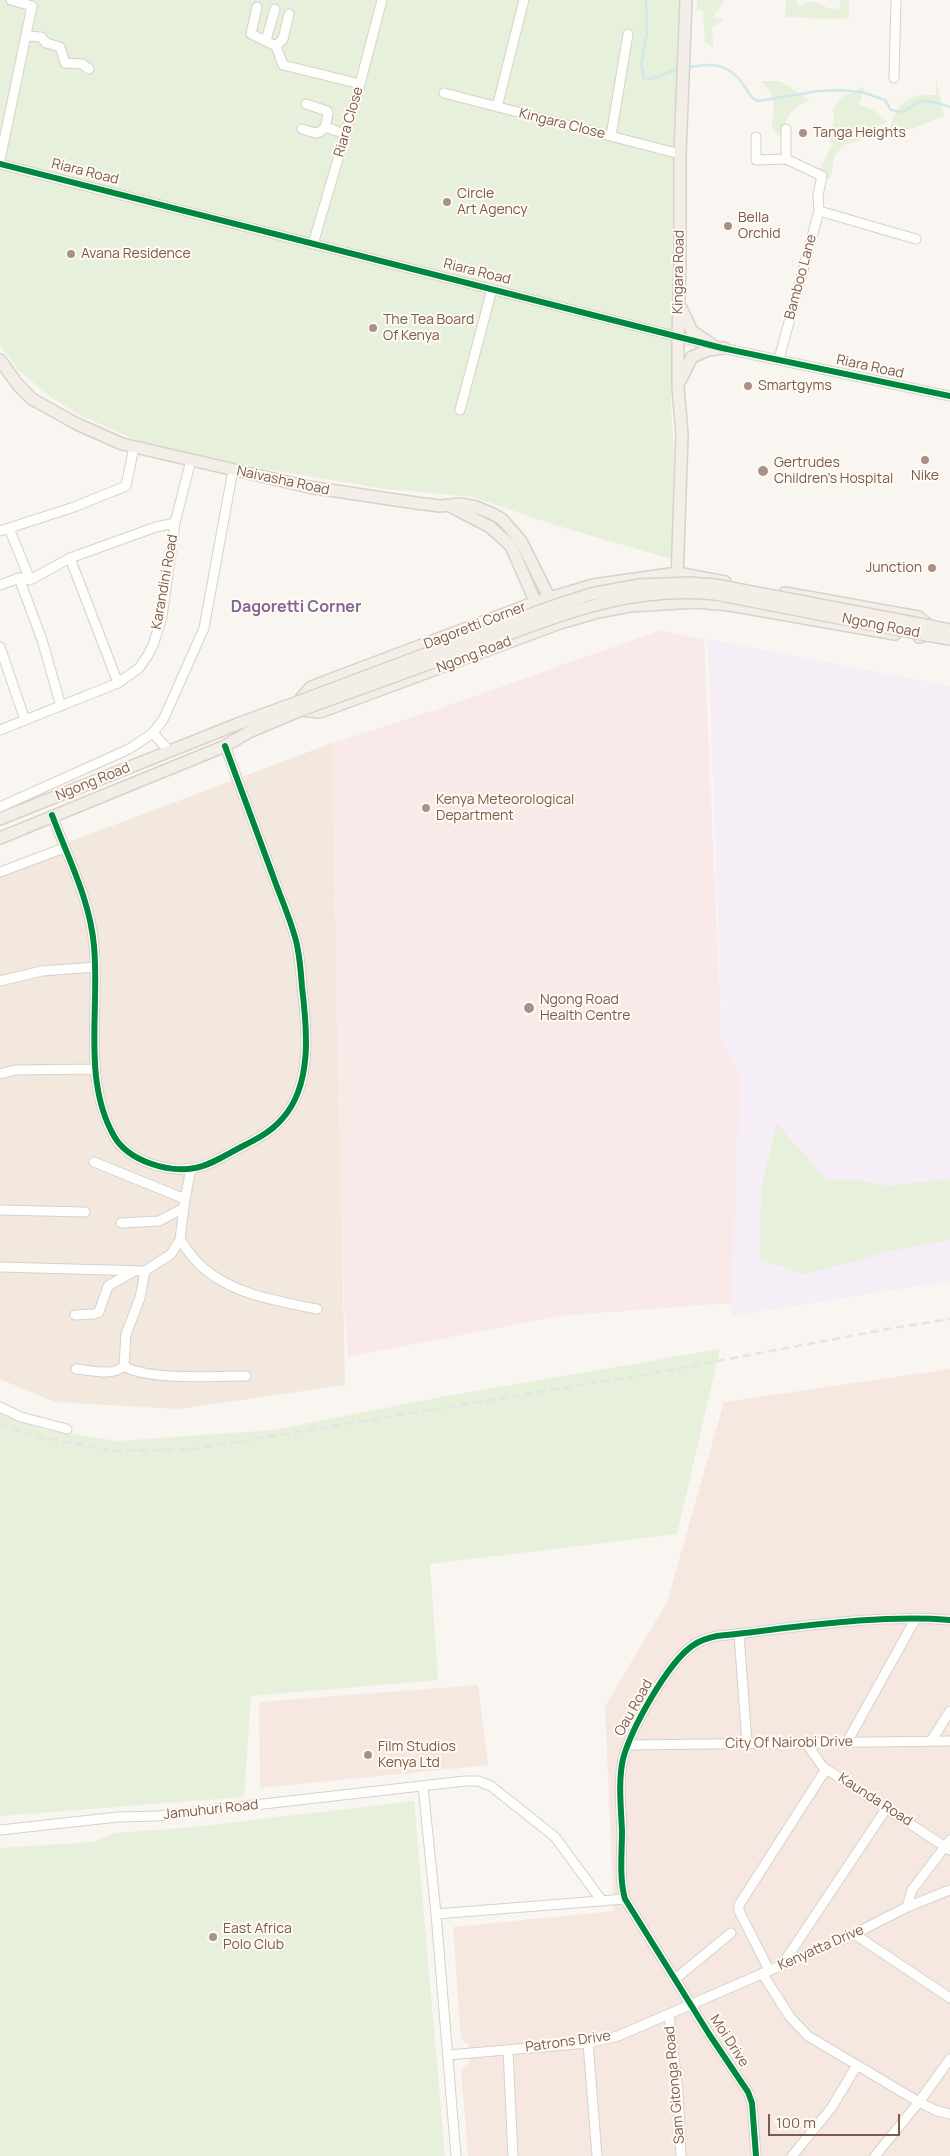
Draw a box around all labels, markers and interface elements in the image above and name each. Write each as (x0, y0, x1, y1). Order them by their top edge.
street label: Riara Close (331, 85, 367, 159)
street label: Kingara Close (517, 105, 607, 143)
place label: Tanga Heights (813, 125, 906, 141)
marker: Tanga Heights (797, 127, 809, 139)
street label: Riara Road (50, 156, 120, 188)
place label: Circle Art Agency (457, 186, 528, 218)
marker: Circle Art Agency (441, 196, 453, 208)
place label: Bella Orchid (738, 210, 781, 242)
marker: Bella Orchid (722, 220, 734, 232)
street label: Kingara Road (670, 230, 688, 314)
street label: Bamboo Lane (782, 233, 820, 321)
place label: Avana Residence (81, 246, 191, 262)
marker: Avana Residence (65, 248, 77, 260)
street label: Riara Road (442, 256, 512, 288)
place label: The Tea Board Of Kenya (383, 312, 474, 344)
marker: The Tea Board Of Kenya (367, 322, 379, 334)
street label: Riara Road (835, 352, 905, 382)
place label: Smartgyms (758, 378, 832, 394)
marker: Smartgyms (742, 380, 754, 392)
marker: Nike (919, 454, 931, 466)
place label: Gertrudes Children's Hospital (774, 455, 893, 488)
street label: Naivasha Road (235, 463, 331, 499)
marker: Gertrudes Children's Hospital (756, 464, 770, 478)
place label: Nike (911, 468, 939, 484)
street label: Karandini Road (148, 533, 182, 631)
place label: Junction (866, 560, 922, 576)
marker: Junction (926, 562, 938, 574)
district label: Dagoretti Corner (231, 598, 361, 618)
street label: Dagoretti Corner (422, 599, 528, 653)
street label: Ngong Road (841, 610, 921, 642)
street label: Ngong Road (434, 633, 514, 677)
street label: Ngong Road (53, 759, 133, 805)
place label: Kenya Meteorological Department (436, 792, 574, 824)
marker: Kenya Meteorological Department (420, 802, 432, 814)
place label: Ngong Road Health Centre (540, 992, 630, 1024)
marker: Ngong Road Health Centre (522, 1001, 536, 1015)
street label: Oau Road (612, 1677, 656, 1739)
street label: City Of Nairobi Drive (725, 1733, 853, 1753)
place label: Film Studios Kenya Ltd (378, 1739, 456, 1771)
marker: Film Studios Kenya Ltd (362, 1749, 374, 1761)
street label: Kaunda Road (835, 1770, 915, 1830)
street label: Jamuhuri Road (163, 1797, 259, 1823)
place label: East Africa Polo Club (223, 1921, 292, 1954)
street label: Kenyatta Drive (775, 1922, 867, 1974)
marker: East Africa Polo Club (207, 1931, 219, 1943)
street label: Moi Drive (706, 2012, 752, 2070)
street label: Sam Gitonga Road (661, 2025, 689, 2145)
street label: Patrons Drive (524, 2028, 612, 2056)
scale bar (770, 2104, 902, 2136)
text: 100 m (776, 2112, 816, 2133)

